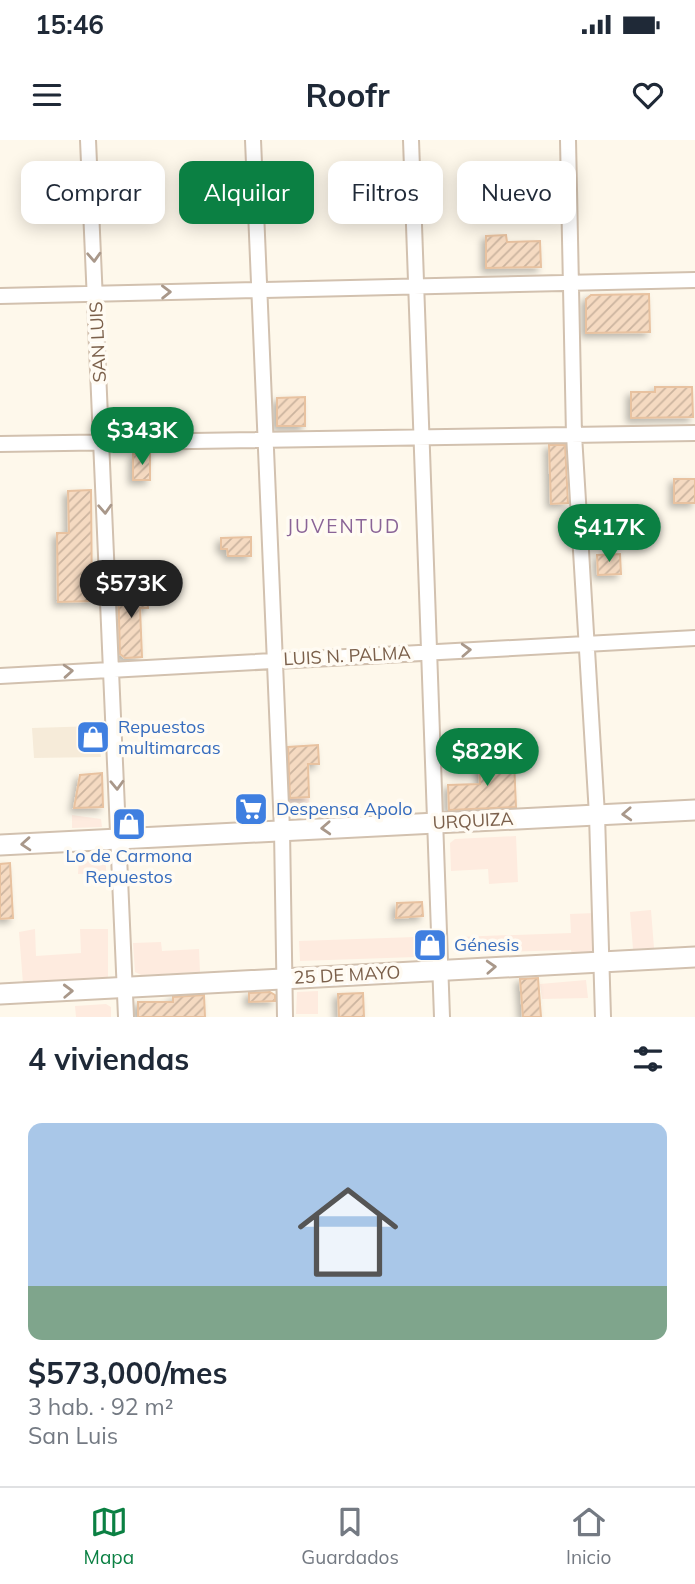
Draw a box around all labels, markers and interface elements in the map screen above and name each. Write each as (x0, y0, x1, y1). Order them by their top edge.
text: 15:46 (35, 8, 104, 41)
text: Roofr (305, 75, 390, 115)
icon: menu (28, 76, 66, 114)
icon: heart (629, 76, 667, 114)
chip: Comprar (21, 161, 165, 224)
chip: Alquilar (179, 161, 314, 224)
chip: Filtros (328, 161, 443, 224)
chip: Nuevo (457, 161, 576, 224)
one-way arrow (86, 252, 101, 263)
one-way arrow (161, 284, 172, 300)
street label: SAN LUIS (84, 301, 111, 383)
pin: $343K (93, 408, 191, 467)
text: $343K (107, 415, 177, 444)
one-way arrow (98, 504, 113, 515)
pin: $417K (560, 504, 658, 564)
text: $417K (574, 512, 644, 541)
district label: JUVENTUD (287, 514, 401, 538)
pin: $573K (82, 560, 180, 620)
text: $573K (96, 568, 166, 597)
street label: LUIS N. PALMA (283, 641, 411, 670)
one-way arrow (461, 643, 472, 658)
one-way arrow (63, 664, 74, 679)
place label: Repuestos multimarcas (118, 715, 221, 759)
shop icon: Repuestos multimarcas (74, 718, 112, 756)
pin: $829K (438, 728, 536, 788)
text: $829K (452, 736, 522, 765)
one-way arrow (109, 780, 124, 791)
supermarket icon: Despensa Apolo (232, 790, 270, 828)
place label: Despensa Apolo (276, 797, 413, 820)
shop icon: Lo de Carmona Repuestos (110, 805, 148, 843)
one-way arrow (621, 806, 632, 821)
street label: URQUIZA (432, 807, 514, 834)
one-way arrow (320, 820, 331, 835)
one-way arrow (20, 836, 31, 851)
place label: Lo de Carmona Repuestos (66, 844, 192, 888)
shop icon: Génesis (411, 926, 449, 964)
place label: Génesis (454, 933, 520, 956)
street label: 25 DE MAYO (293, 960, 401, 989)
one-way arrow (486, 960, 497, 975)
one-way arrow (63, 984, 74, 999)
text: 4 viviendas (28, 1040, 189, 1078)
icon: filters (629, 1040, 667, 1078)
icon: home (285, 1169, 411, 1295)
text: $573,000/mes (28, 1354, 228, 1392)
text: 3 hab. · 92 m² (28, 1392, 173, 1421)
text: San Luis (28, 1421, 118, 1450)
tab: Mapa (84, 1503, 134, 1569)
tab: Guardados (301, 1503, 399, 1569)
tab: Inicio (566, 1503, 611, 1569)

